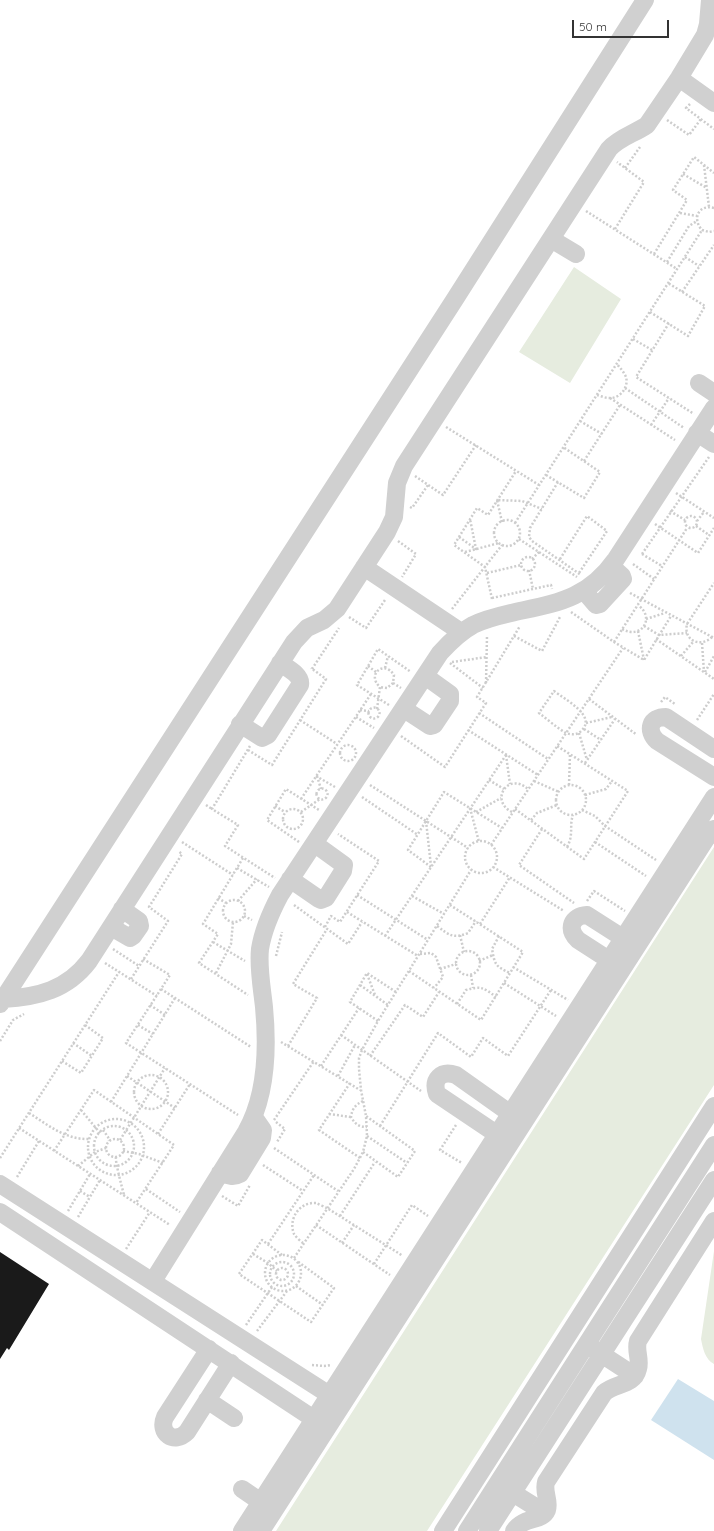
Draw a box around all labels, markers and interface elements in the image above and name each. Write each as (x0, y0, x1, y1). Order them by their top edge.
scale bar (574, 12, 671, 38)
text: 50 m (579, 19, 607, 34)

